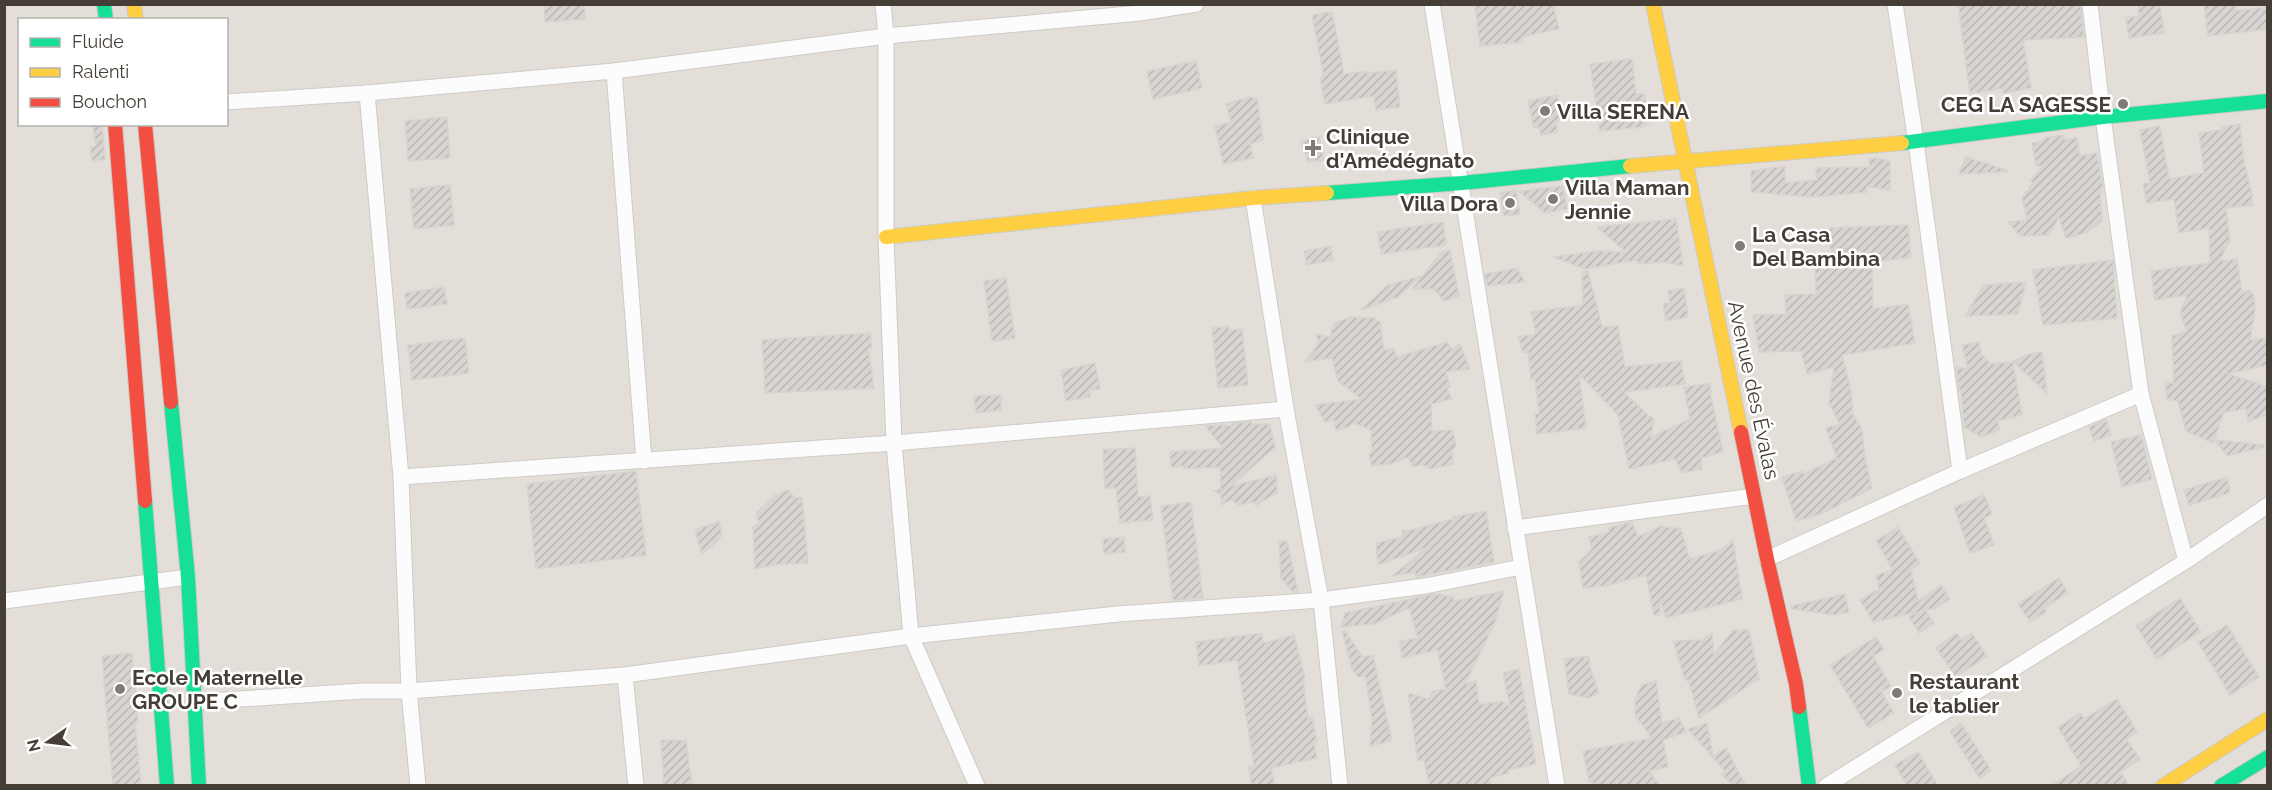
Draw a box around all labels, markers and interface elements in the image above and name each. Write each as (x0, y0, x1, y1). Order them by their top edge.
legend (18, 18, 228, 126)
text: Fluide (72, 31, 124, 52)
text: Ralenti (72, 61, 129, 82)
text: Bouchon (72, 91, 147, 112)
place label: CEG LA SAGESSE (1941, 92, 2111, 117)
marker: CEG LA SAGESSE (2116, 97, 2130, 111)
place label: Villa SERENA (1557, 99, 1690, 124)
marker: Villa SERENA (1538, 104, 1552, 118)
place label: Clinique d'Amédégnato (1326, 124, 1474, 173)
marker: Clinique d'Amédégnato (1304, 139, 1322, 157)
place label: Villa Maman Jennie (1565, 175, 1689, 224)
place label: Villa Dora (1400, 191, 1498, 216)
marker: Villa Maman Jennie (1546, 192, 1560, 206)
marker: Villa Dora (1503, 196, 1517, 210)
place label: La Casa Del Bambina (1752, 222, 1880, 271)
marker: La Casa Del Bambina (1733, 239, 1747, 253)
street label: Avenue des Évalas (1723, 298, 1785, 482)
place label: Ecole Maternelle GROUPE C (132, 665, 303, 714)
place label: Restaurant le tablier (1909, 669, 2019, 718)
marker: Ecole Maternelle GROUPE C (113, 682, 127, 696)
marker: Restaurant le tablier (1890, 686, 1904, 700)
north arrow (18, 712, 78, 772)
text: N (23, 737, 45, 754)

